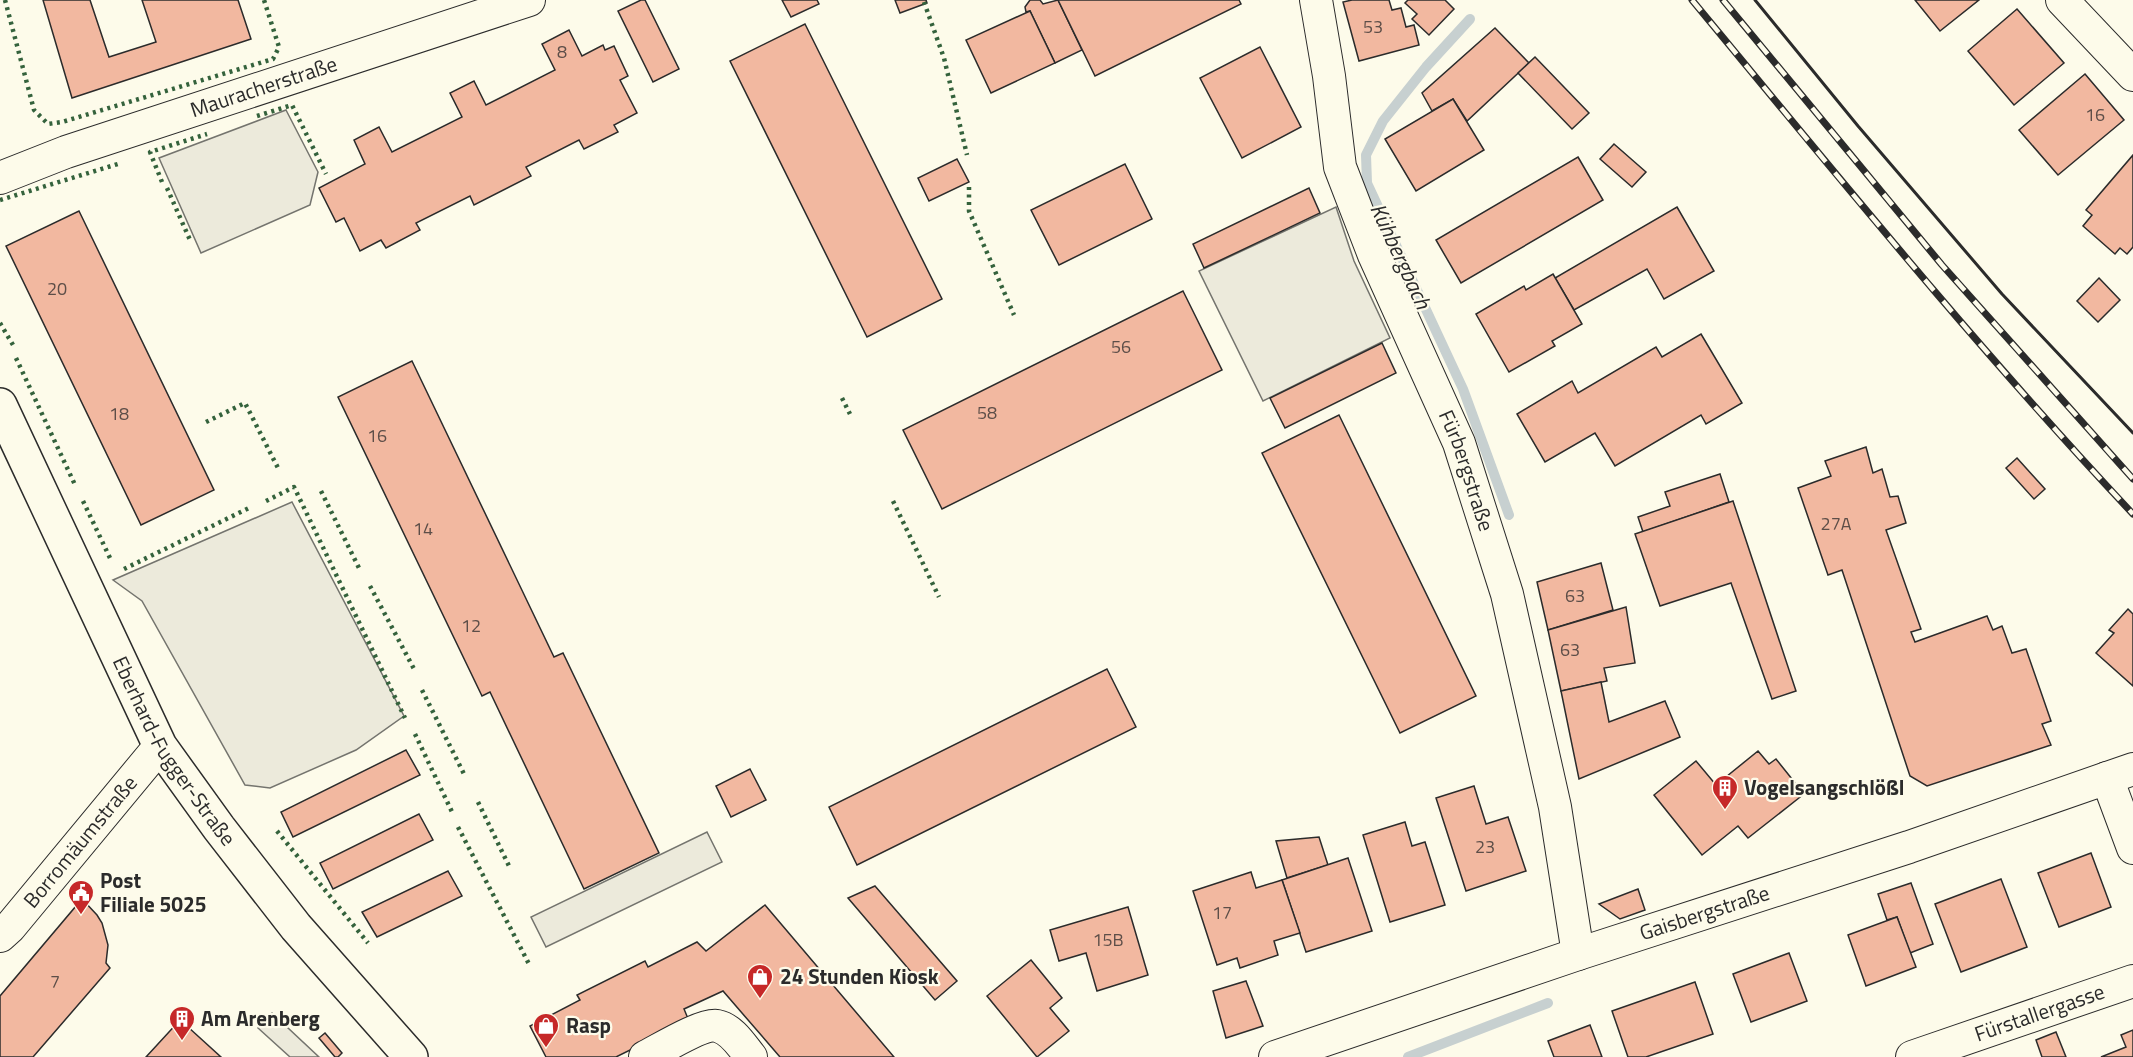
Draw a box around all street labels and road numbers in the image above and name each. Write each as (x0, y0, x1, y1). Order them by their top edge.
street label: Mauracherstraße (186, 47, 341, 125)
street label: Fürbergstraße (1431, 404, 1503, 535)
street label: Eberhard-Fugger-Straße (105, 650, 244, 852)
street label: Borromäumstraße (15, 768, 144, 915)
street label: Gaisbergstraße (1635, 876, 1773, 948)
street label: Fürstallergasse (1970, 975, 2109, 1049)

